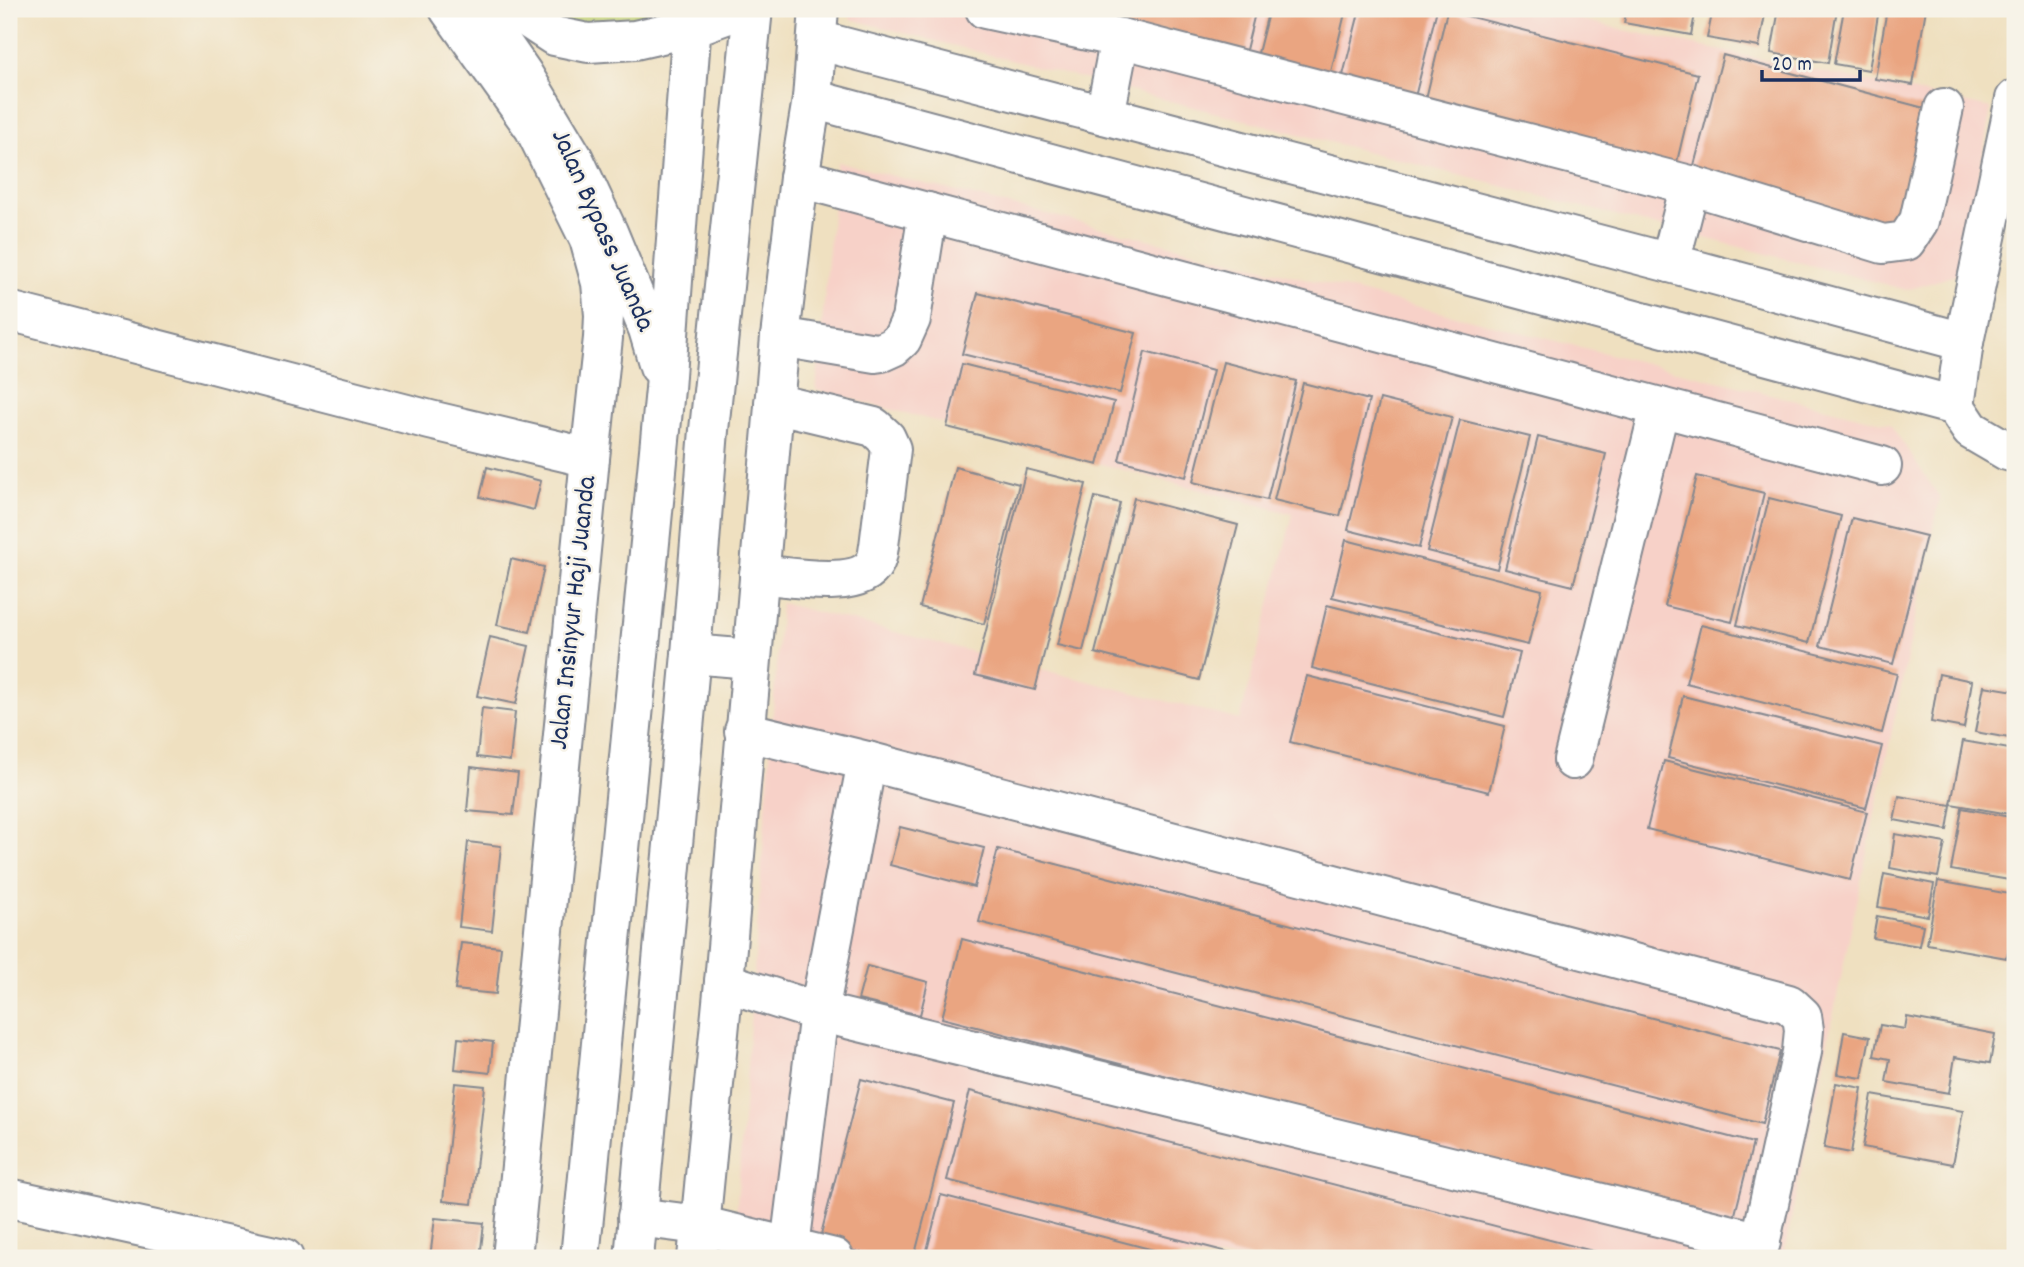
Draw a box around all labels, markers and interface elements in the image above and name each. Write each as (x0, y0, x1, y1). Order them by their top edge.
scale bar (1762, 38, 1860, 82)
text: 20 m (1772, 51, 1812, 81)
street label: Jalan Bypass Juanda (538, 123, 664, 339)
street label: Jalan Insinyur Haji Juanda (541, 473, 609, 752)

